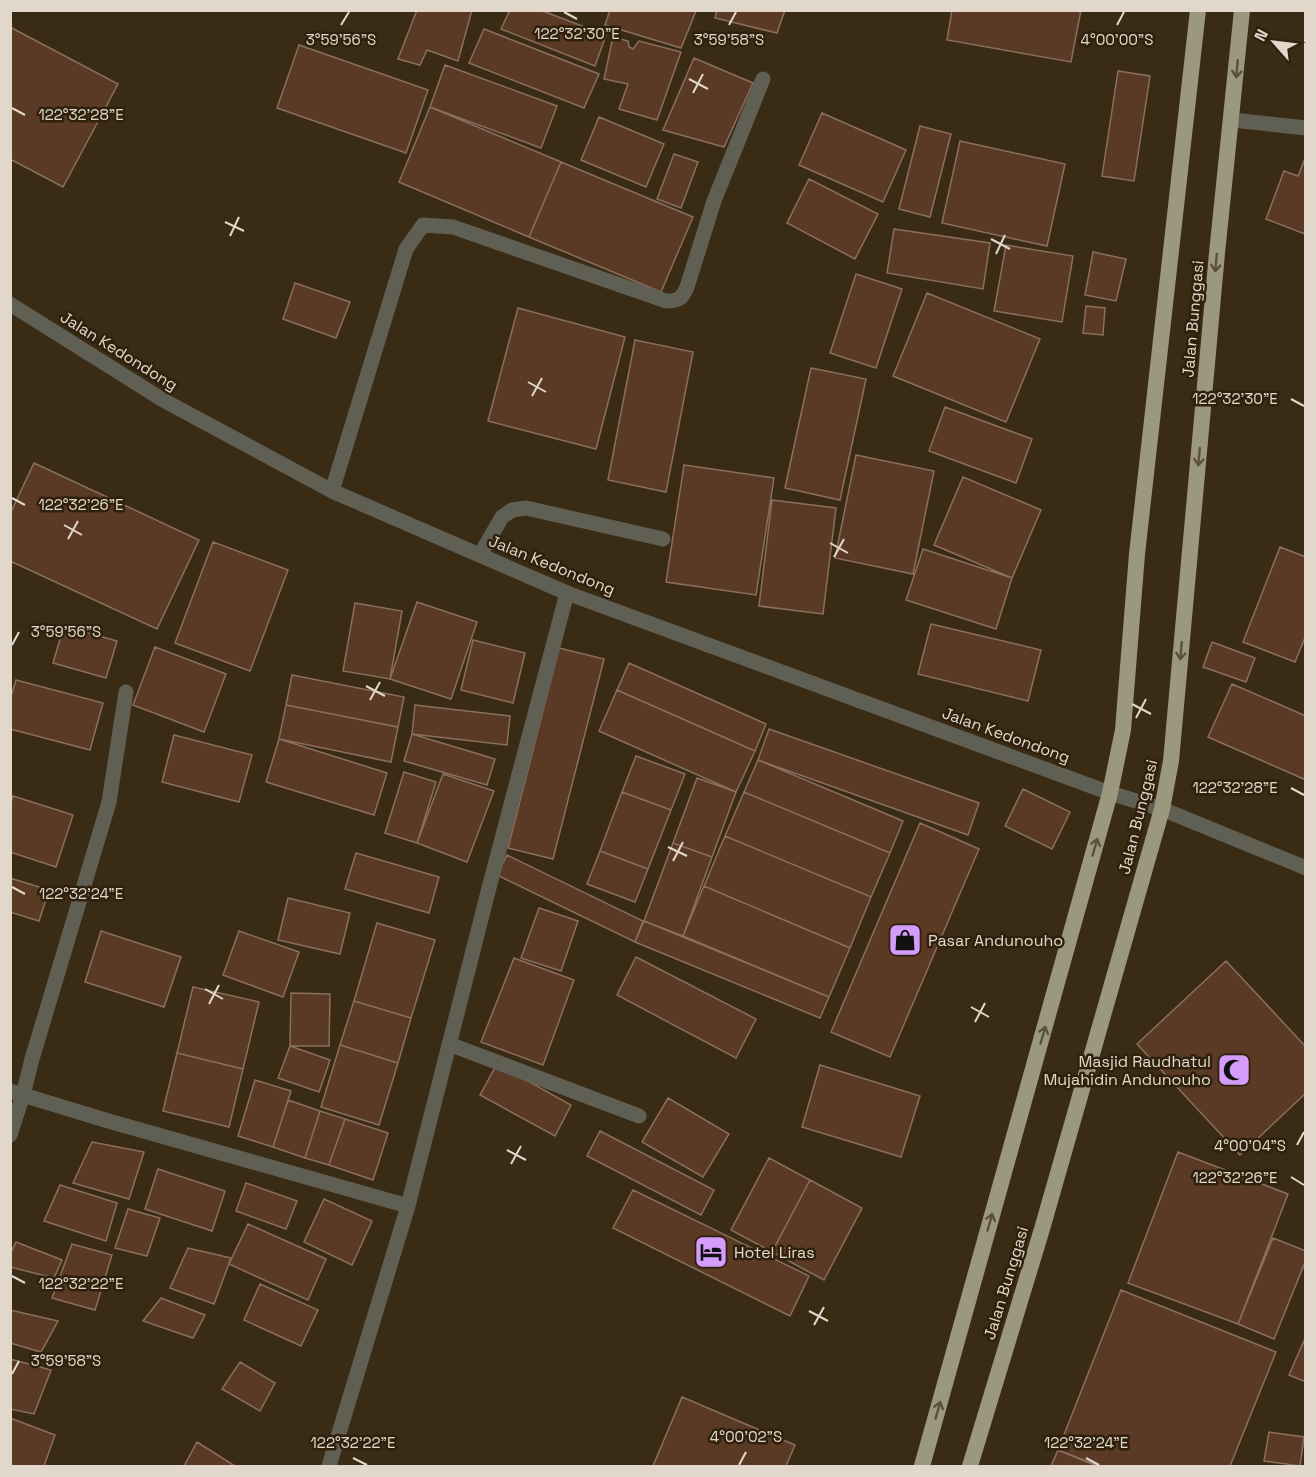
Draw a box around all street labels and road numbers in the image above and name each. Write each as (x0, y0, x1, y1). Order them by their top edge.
street label: Jalan Bunggasi (1177, 260, 1209, 378)
street label: Jalan Kedondong (56, 306, 182, 396)
street label: Jalan Kedondong (486, 530, 618, 600)
street label: Jalan Kedondong (939, 702, 1073, 768)
street label: Jalan Bunggasi (1114, 757, 1162, 877)
street label: Jalan Bunggasi (979, 1224, 1033, 1342)

